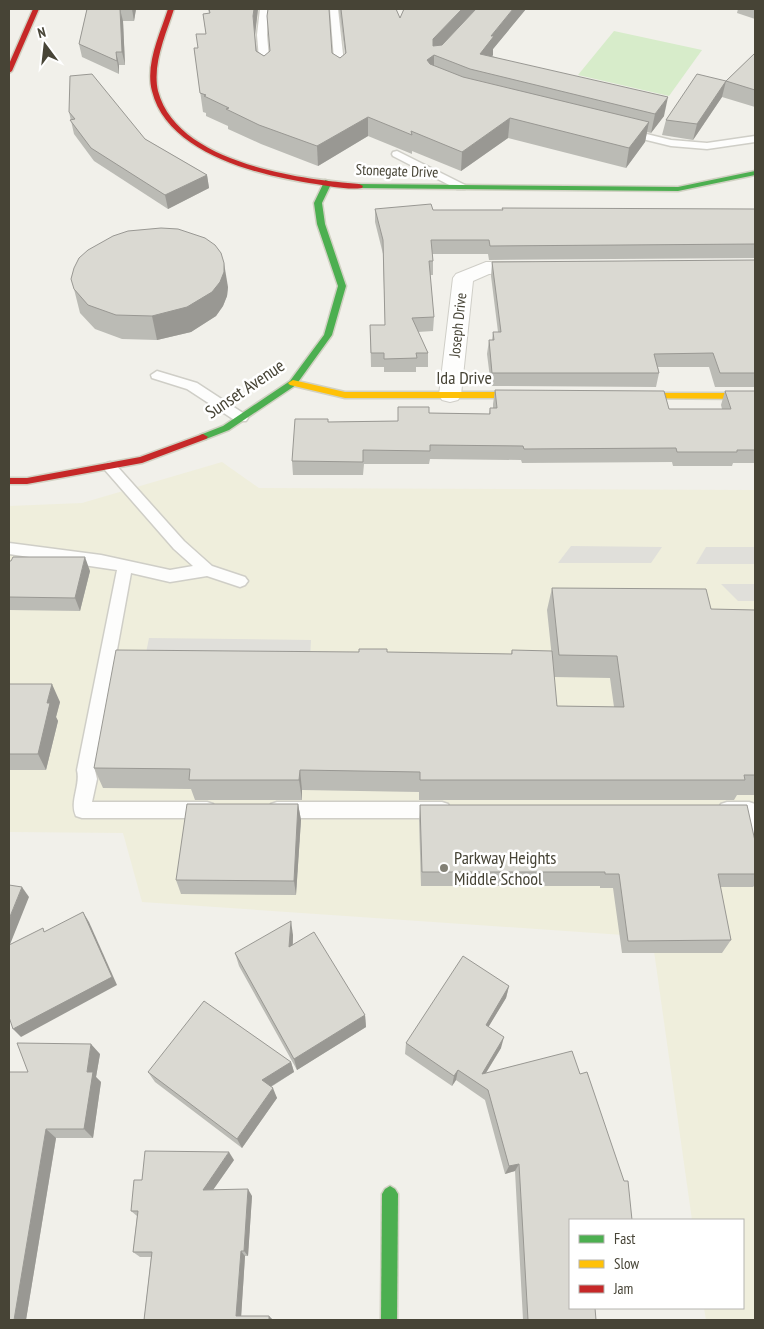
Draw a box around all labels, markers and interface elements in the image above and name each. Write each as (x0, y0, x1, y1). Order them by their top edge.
north arrow (20, 20, 70, 70)
text: N (36, 23, 48, 42)
street label: Stonegate Drive (355, 160, 439, 181)
street label: Joseph Drive (445, 292, 470, 359)
street label: Sunset Avenue (201, 354, 289, 423)
street label: Ida Drive (436, 366, 492, 389)
place label: Parkway Heights Middle School (454, 846, 556, 890)
marker: Parkway Heights Middle School (438, 862, 450, 874)
legend (569, 1219, 744, 1309)
text: Fast (614, 1229, 635, 1248)
text: Slow (614, 1254, 639, 1273)
text: Jam (613, 1279, 633, 1298)

